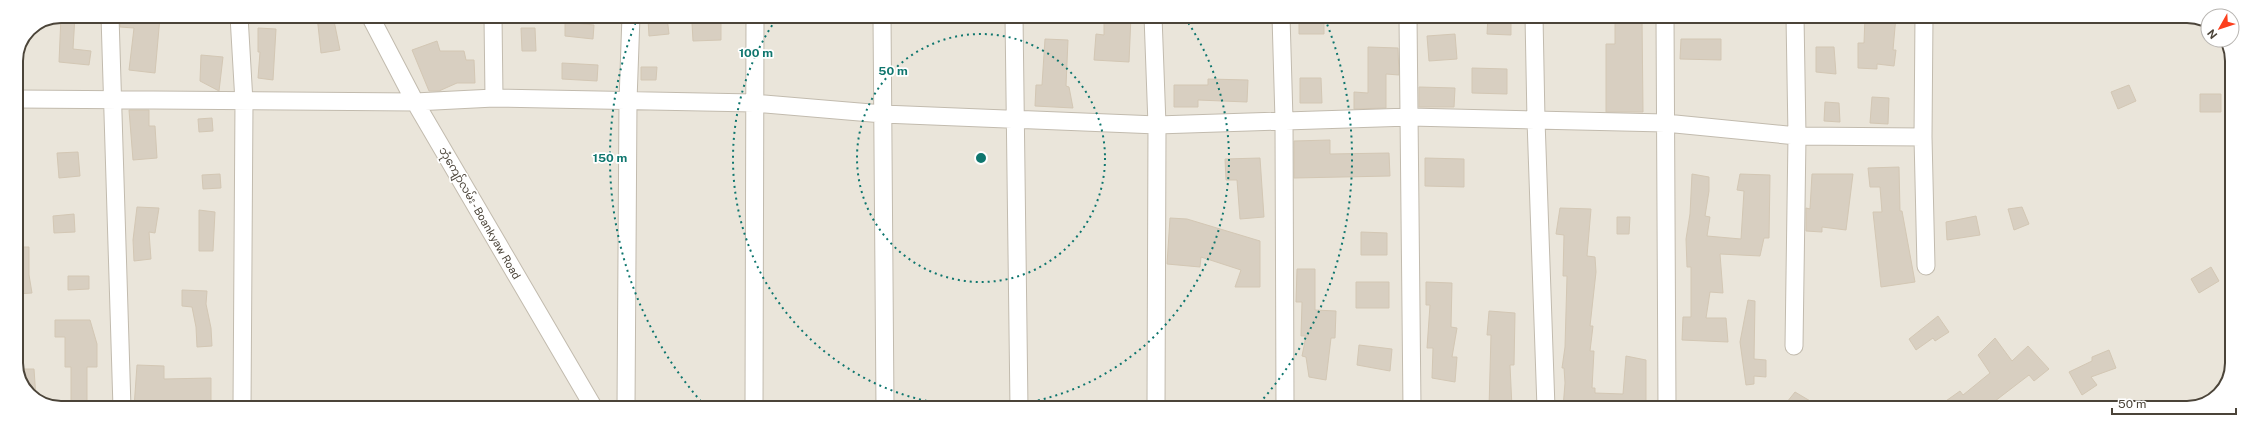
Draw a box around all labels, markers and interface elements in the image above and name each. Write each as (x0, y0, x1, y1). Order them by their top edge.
north arrow (2200, 8, 2240, 48)
text: N (2205, 27, 2220, 41)
text: 100 m (739, 46, 773, 60)
text: 50 m (878, 64, 908, 78)
street label: ဘုံကျော်လမ်း - Boankyaw Road (435, 144, 524, 283)
text: 150 m (593, 151, 627, 165)
centre of rings (974, 151, 988, 165)
scale bar (2112, 390, 2236, 416)
text: 50 m (2118, 397, 2146, 411)

